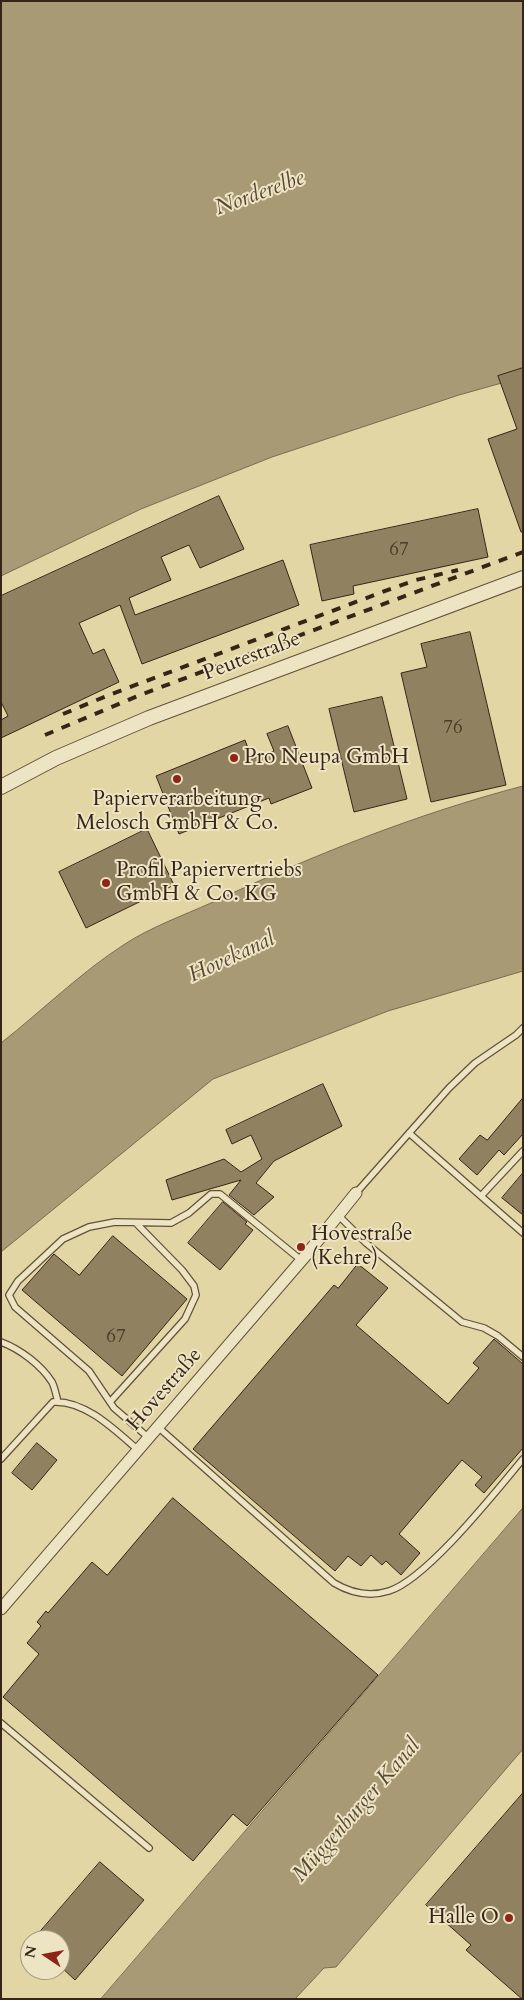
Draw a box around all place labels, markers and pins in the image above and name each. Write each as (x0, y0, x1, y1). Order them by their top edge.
place label: Pro Neupa GmbH (244, 745, 409, 771)
marker: Pro Neupa GmbH (228, 752, 240, 764)
marker: Papierverarbeitung Melosch GmbH & Co. (171, 773, 183, 785)
place label: Papierverarbeitung Melosch GmbH & Co. (76, 787, 278, 837)
place label: Profil Papiervertriebs GmbH & Co. KG (116, 858, 302, 908)
marker: Profil Papiervertriebs GmbH & Co. KG (100, 877, 112, 889)
place label: Hovestraße (Kehre) (311, 1222, 413, 1272)
marker: Hovestraße (Kehre) (295, 1241, 307, 1253)
place label: Halle O (428, 1905, 499, 1931)
marker: Halle O (503, 1912, 515, 1924)

